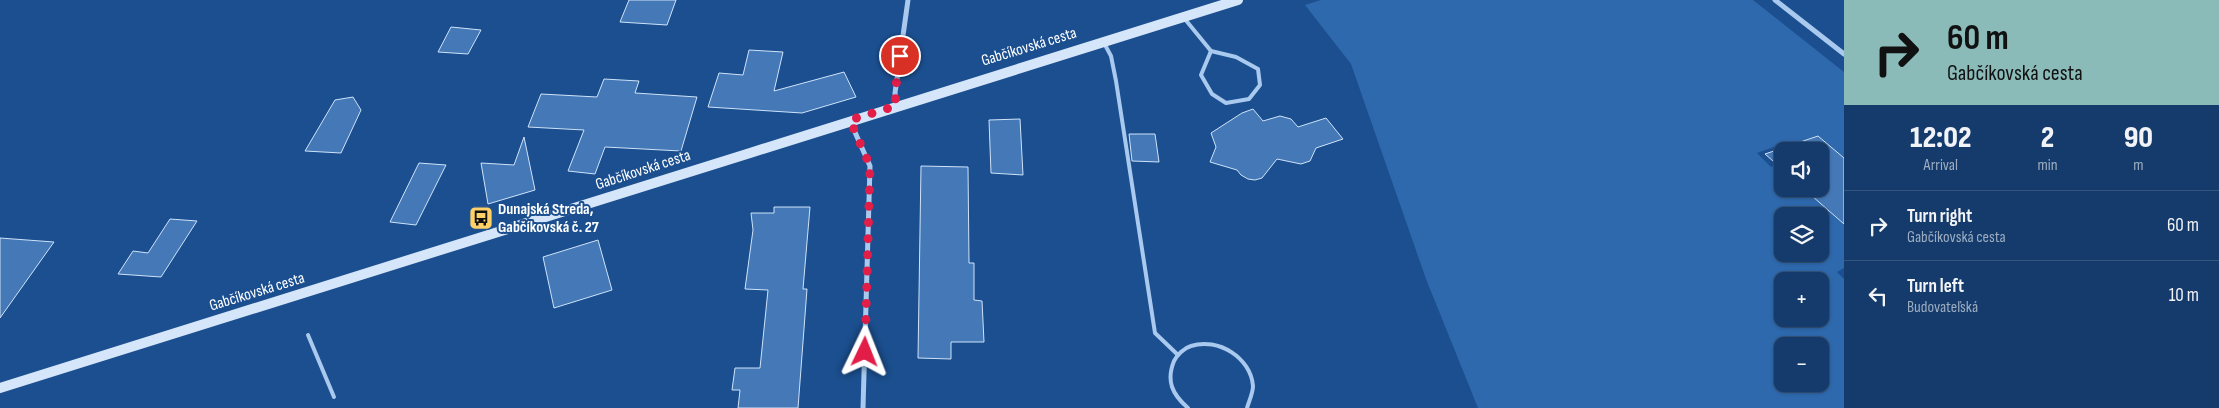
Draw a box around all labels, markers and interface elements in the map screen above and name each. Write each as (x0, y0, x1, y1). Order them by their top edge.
text: 60 m (1947, 17, 2009, 60)
icon: right (1864, 20, 1929, 85)
street label: Gabčíkovská cesta (979, 23, 1079, 71)
pin (879, 35, 921, 77)
icon: arrive (886, 42, 914, 70)
text: Gabčíkovská cesta (1947, 60, 2083, 87)
text: 12:02 (1910, 120, 1972, 156)
text: 2 (2041, 120, 2054, 156)
text: 90 (2124, 120, 2153, 156)
map controls (1774, 142, 1829, 392)
button: sound (1774, 142, 1829, 197)
street label: Gabčíkovská cesta (593, 146, 693, 194)
text: Arrival (1924, 156, 1958, 175)
text: min (2038, 156, 2058, 175)
text: m (2133, 156, 2143, 175)
place label: Dunajská Streda, Gabčíkovská č. 27 (498, 200, 599, 237)
bus stop icon: Dunajská Streda, Gabčíkovská č. 27 (468, 205, 494, 231)
text: Turn right (1907, 205, 1972, 228)
button: layers (1774, 207, 1829, 262)
icon: right (1864, 212, 1892, 240)
text: 60 m (2167, 214, 2199, 237)
text: Gabčíkovská cesta (1907, 228, 2006, 247)
street label: Gabčíkovská cesta (207, 268, 307, 316)
button: + (1774, 272, 1829, 327)
text: Turn left (1907, 275, 1964, 298)
icon: left (1864, 282, 1892, 310)
text: 10 m (2169, 284, 2199, 307)
text: Budovateľská (1907, 298, 1978, 317)
position arrow (838, 325, 890, 377)
button: − (1774, 337, 1829, 392)

